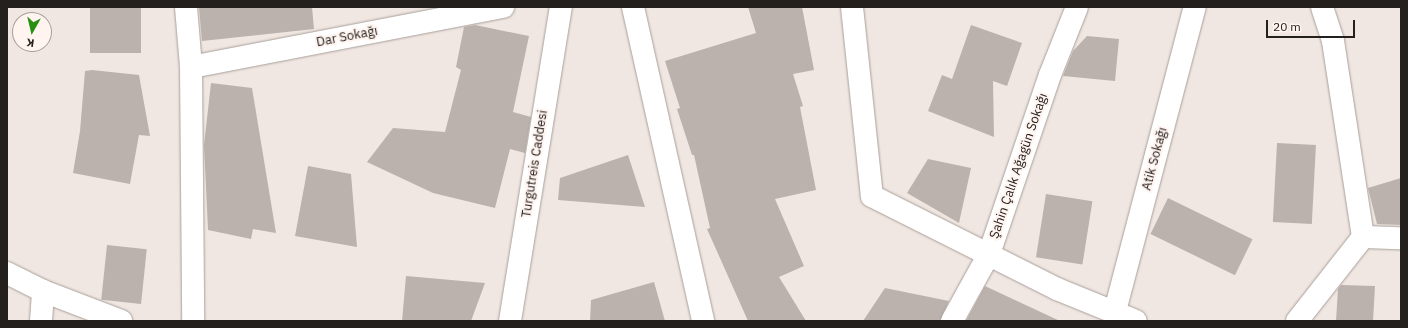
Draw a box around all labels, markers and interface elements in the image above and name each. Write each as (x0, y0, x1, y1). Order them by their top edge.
north arrow (12, 12, 52, 52)
scale bar (1268, 12, 1357, 38)
text: 20 m (1273, 19, 1301, 34)
street label: Dar Sokağı (315, 23, 379, 51)
text: K (26, 35, 35, 50)
street label: Şahin Çalık Ağagün Sokağı (987, 91, 1051, 241)
street label: Turgutreis Caddesi (519, 109, 551, 219)
street label: Atik Sokağı (1139, 126, 1171, 192)

